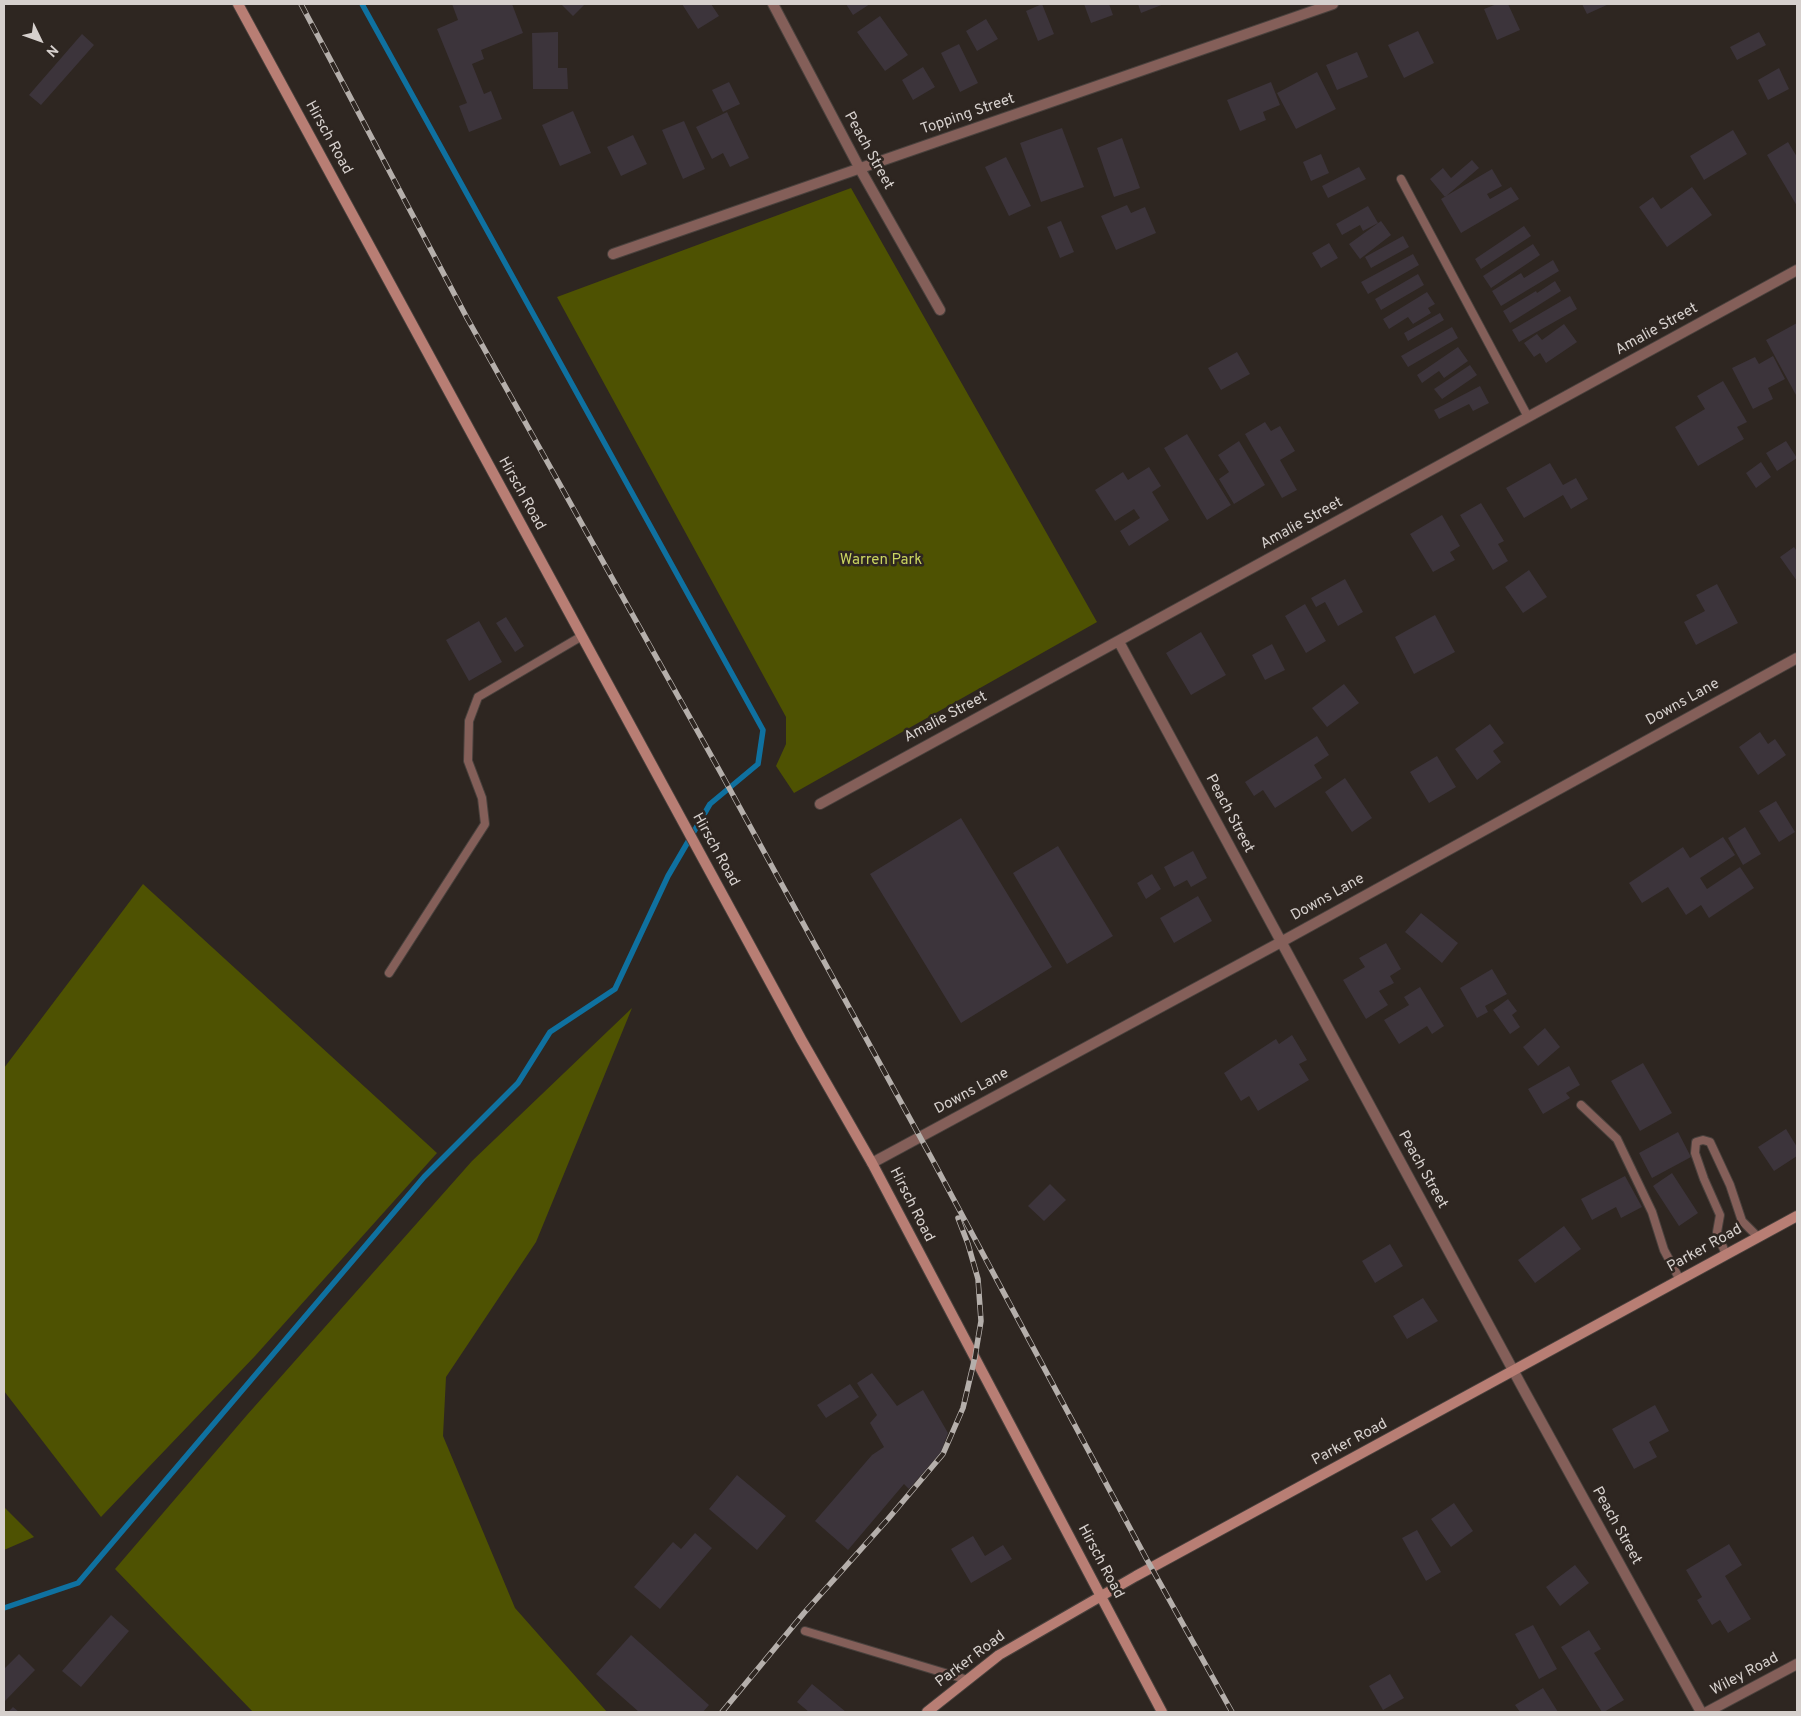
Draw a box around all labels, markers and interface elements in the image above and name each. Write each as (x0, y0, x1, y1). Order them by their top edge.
north arrow (15, 15, 65, 65)
text: N (42, 41, 61, 60)
street label: Topping Street (919, 90, 1017, 140)
street label: Hirsch Road (300, 98, 356, 178)
street label: Peach Street (839, 109, 897, 193)
street label: Amalie Street (1613, 300, 1701, 360)
street label: Hirsch Road (493, 454, 549, 534)
street label: Amalie Street (1258, 494, 1346, 554)
park label: Warren Park (840, 552, 922, 570)
street label: Downs Lane (1643, 675, 1723, 731)
street label: Amalie Street (901, 689, 991, 747)
street label: Peach Street (1201, 772, 1257, 856)
street label: Hirsch Road (687, 810, 743, 890)
street label: Downs Lane (1288, 870, 1368, 926)
street label: Downs Lane (932, 1065, 1012, 1119)
street label: Peach Street (1393, 1128, 1451, 1212)
street label: Hirsch Road (885, 1165, 937, 1245)
street label: Parker Road (1664, 1221, 1746, 1277)
street label: Parker Road (1309, 1416, 1391, 1470)
street label: Peach Street (1587, 1484, 1645, 1568)
street label: Hirsch Road (1073, 1522, 1127, 1602)
street label: Parker Road (933, 1628, 1009, 1692)
street label: Wiley Road (1708, 1650, 1782, 1700)

